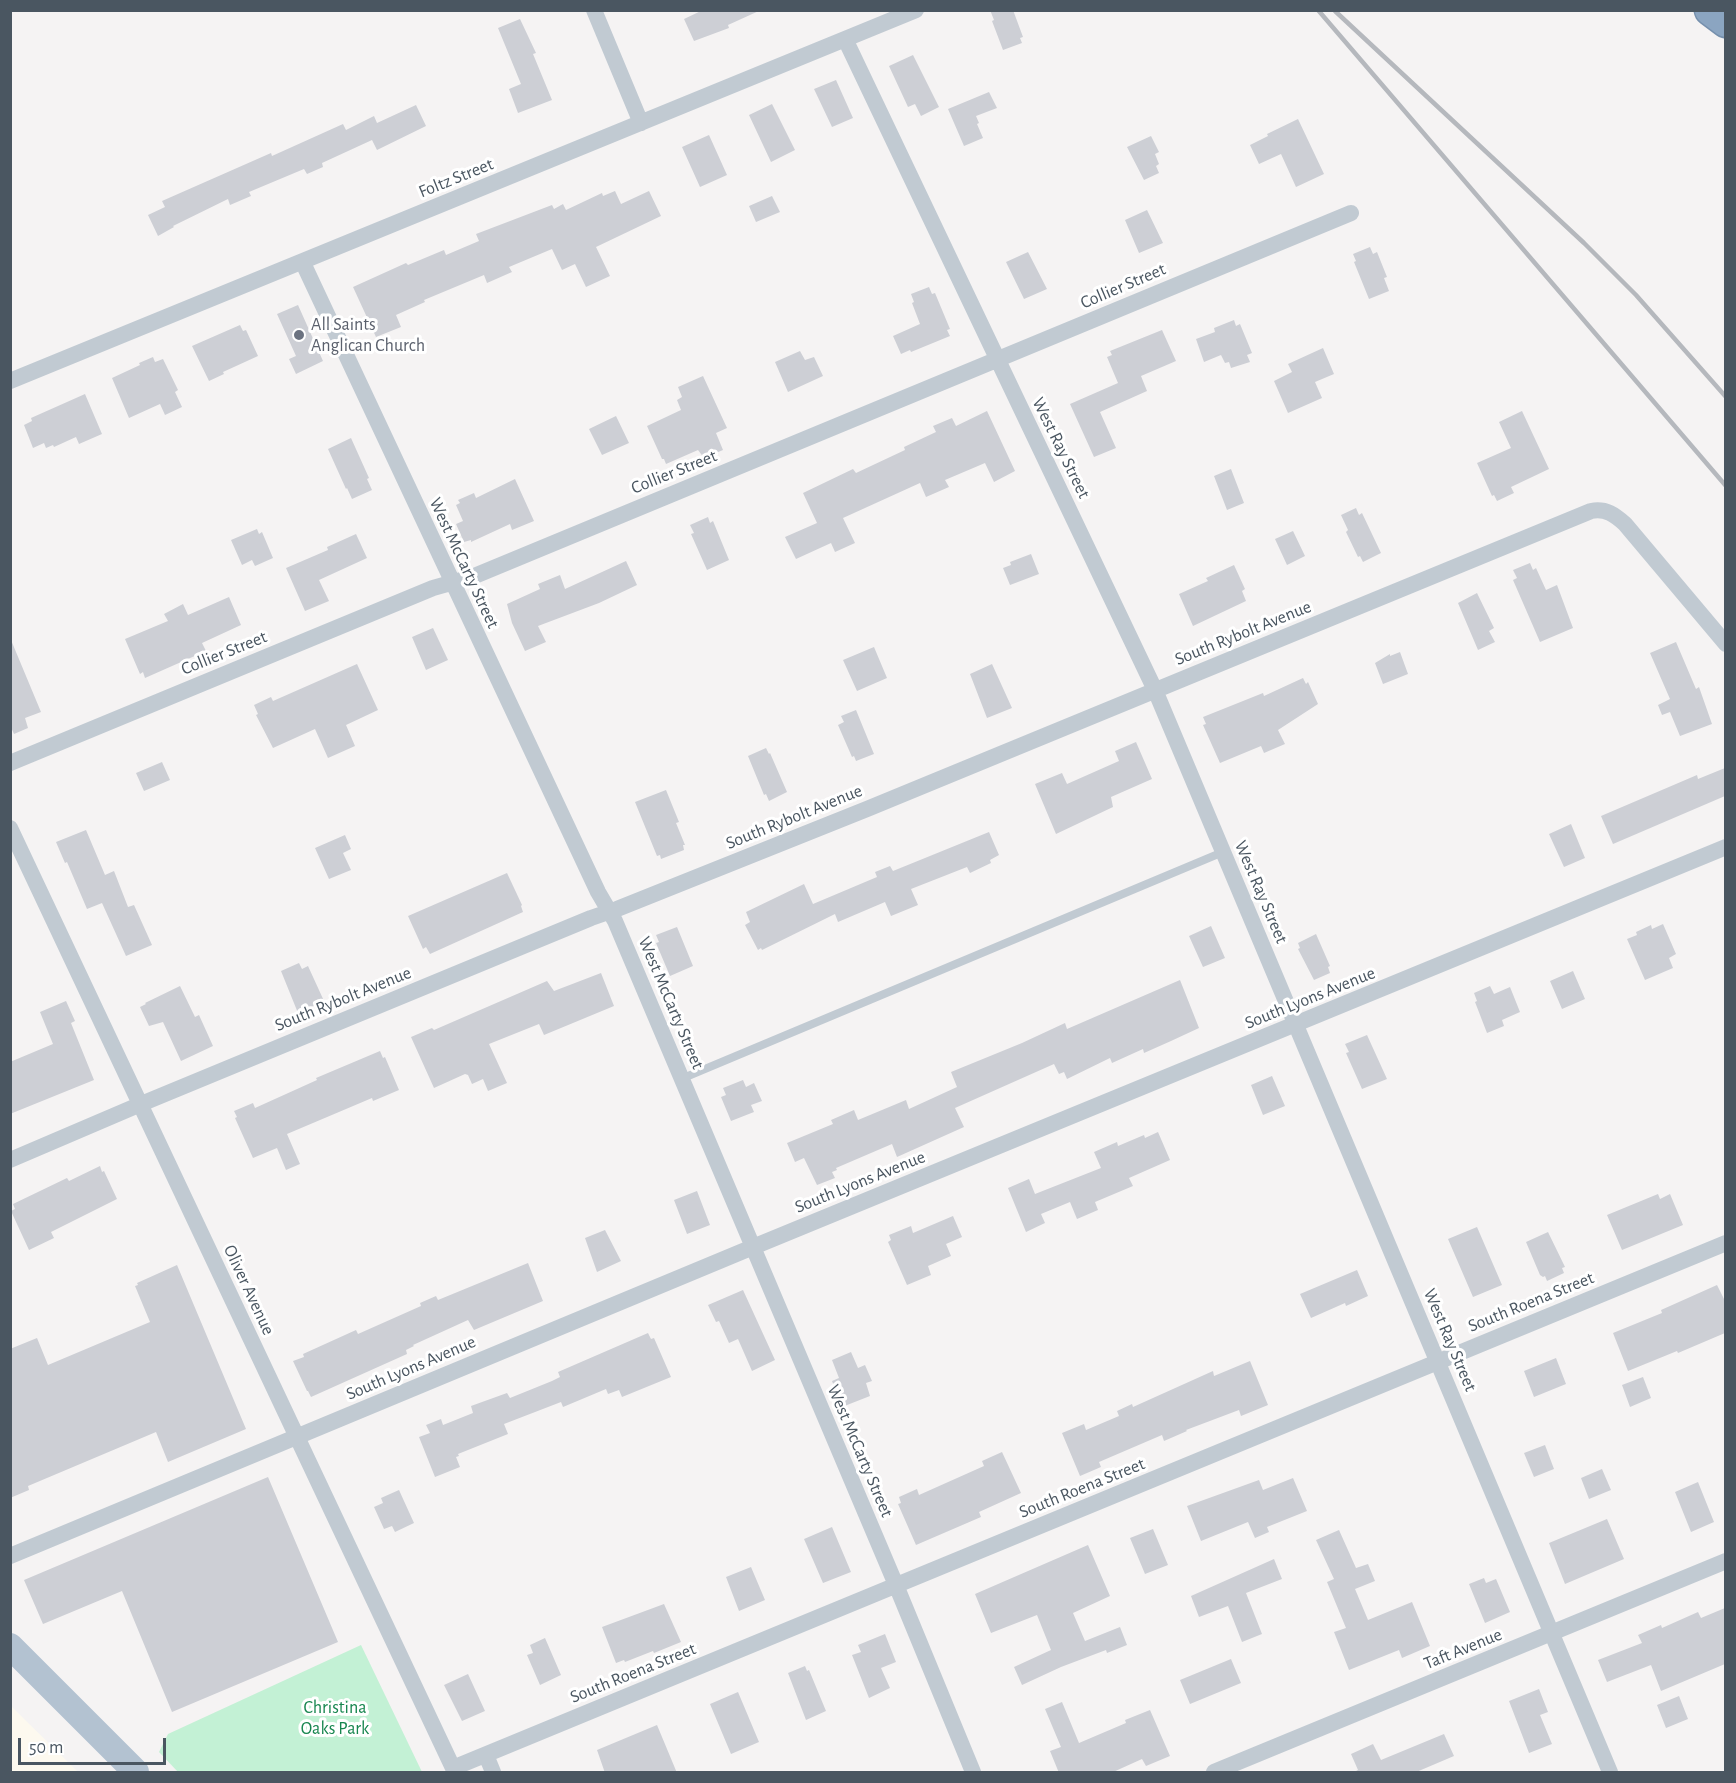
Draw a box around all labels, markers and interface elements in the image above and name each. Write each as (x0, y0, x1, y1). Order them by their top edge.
street label: Foltz Street (415, 153, 497, 203)
street label: Collier Street (1077, 258, 1169, 314)
place label: All Saints Anglican Church (311, 314, 425, 356)
marker: All Saints Anglican Church (292, 328, 306, 342)
street label: West Ray Street (1027, 394, 1095, 502)
street label: Collier Street (628, 445, 720, 499)
street label: West McCarty Street (424, 494, 504, 632)
street label: South Rybolt Avenue (1172, 596, 1314, 670)
street label: Collier Street (178, 626, 270, 680)
street label: South Rybolt Avenue (723, 780, 865, 854)
street label: West Ray Street (1230, 837, 1292, 947)
street label: West McCarty Street (633, 934, 709, 1072)
street label: South Rybolt Avenue (272, 962, 414, 1036)
street label: South Lyons Avenue (1242, 962, 1378, 1034)
street label: South Lyons Avenue (792, 1146, 928, 1218)
street label: Oliver Avenue (219, 1241, 279, 1339)
street label: South Roena Street (1465, 1267, 1597, 1337)
street label: West Ray Street (1419, 1285, 1481, 1395)
street label: South Lyons Avenue (343, 1331, 479, 1405)
street label: West McCarty Street (822, 1382, 898, 1520)
street label: South Roena Street (1016, 1453, 1148, 1523)
street label: Taft Avenue (1421, 1624, 1505, 1674)
street label: South Roena Street (567, 1638, 699, 1708)
park label: Christina Oaks Park (301, 1697, 369, 1740)
scale bar (21, 1726, 170, 1764)
text: 50 m (29, 1739, 63, 1757)

